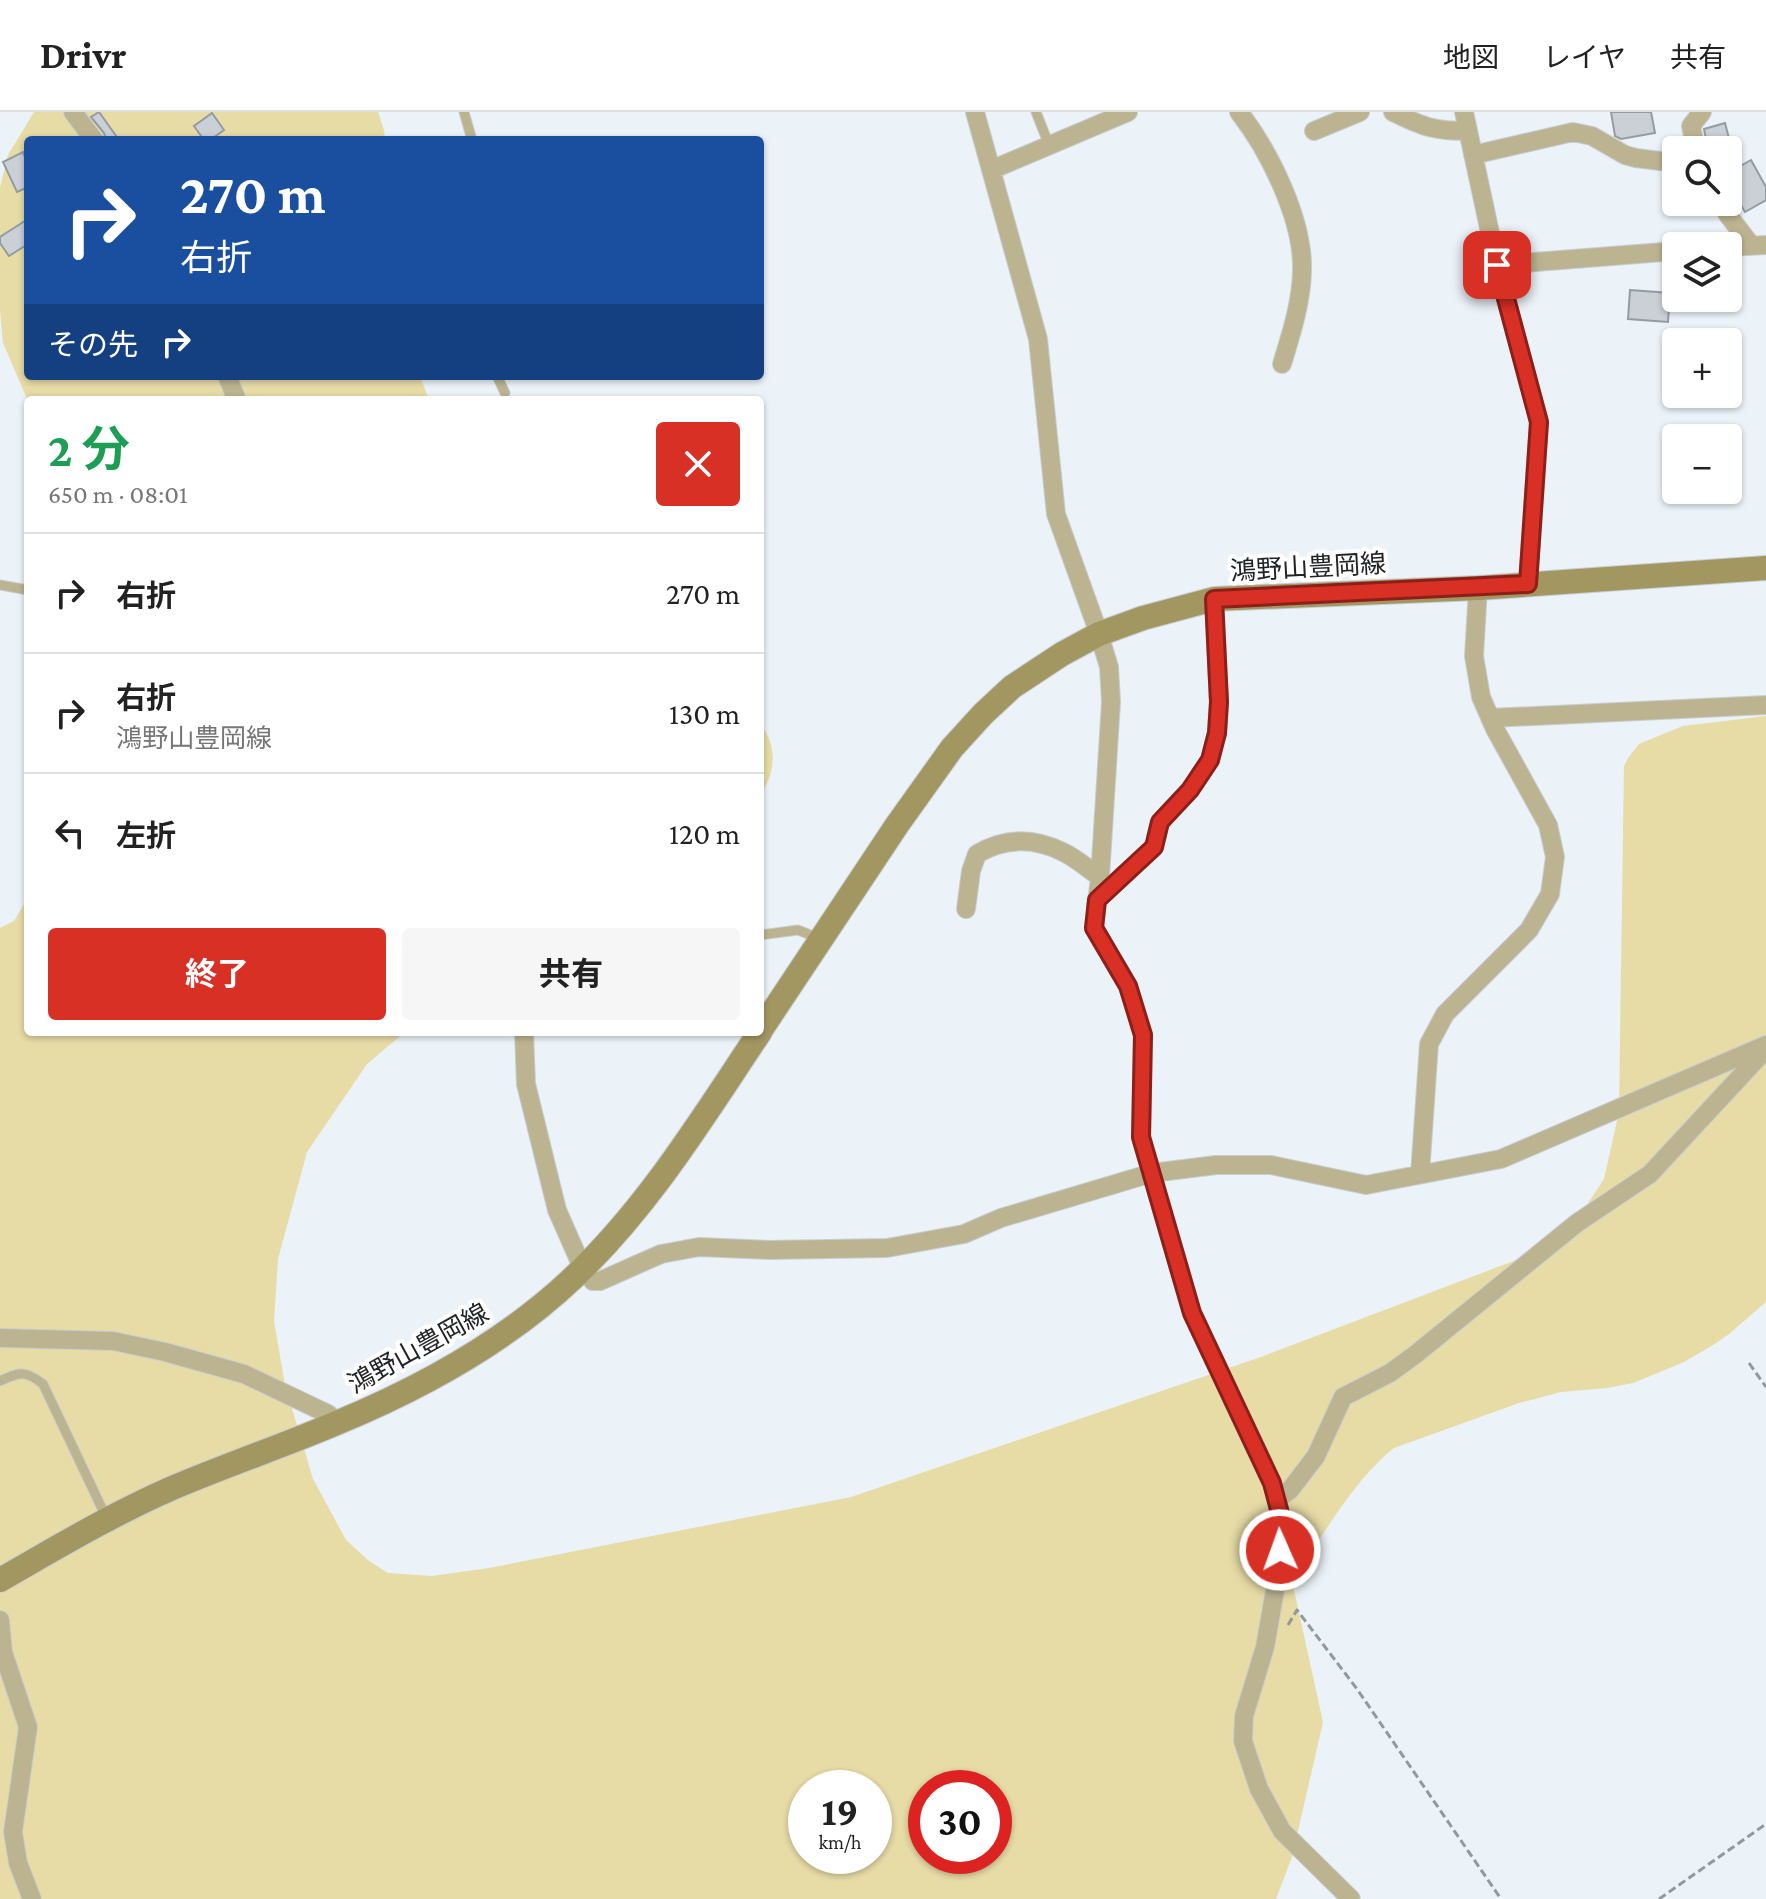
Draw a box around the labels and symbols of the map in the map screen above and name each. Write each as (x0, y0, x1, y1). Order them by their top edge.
pin (1463, 231, 1531, 299)
street label: 鴻野山豊岡線 (1229, 549, 1387, 586)
street label: 鴻野山豊岡線 (343, 1298, 493, 1399)
position arrow (1238, 1508, 1322, 1592)
speed limit sign: 30 (908, 1770, 1012, 1874)

